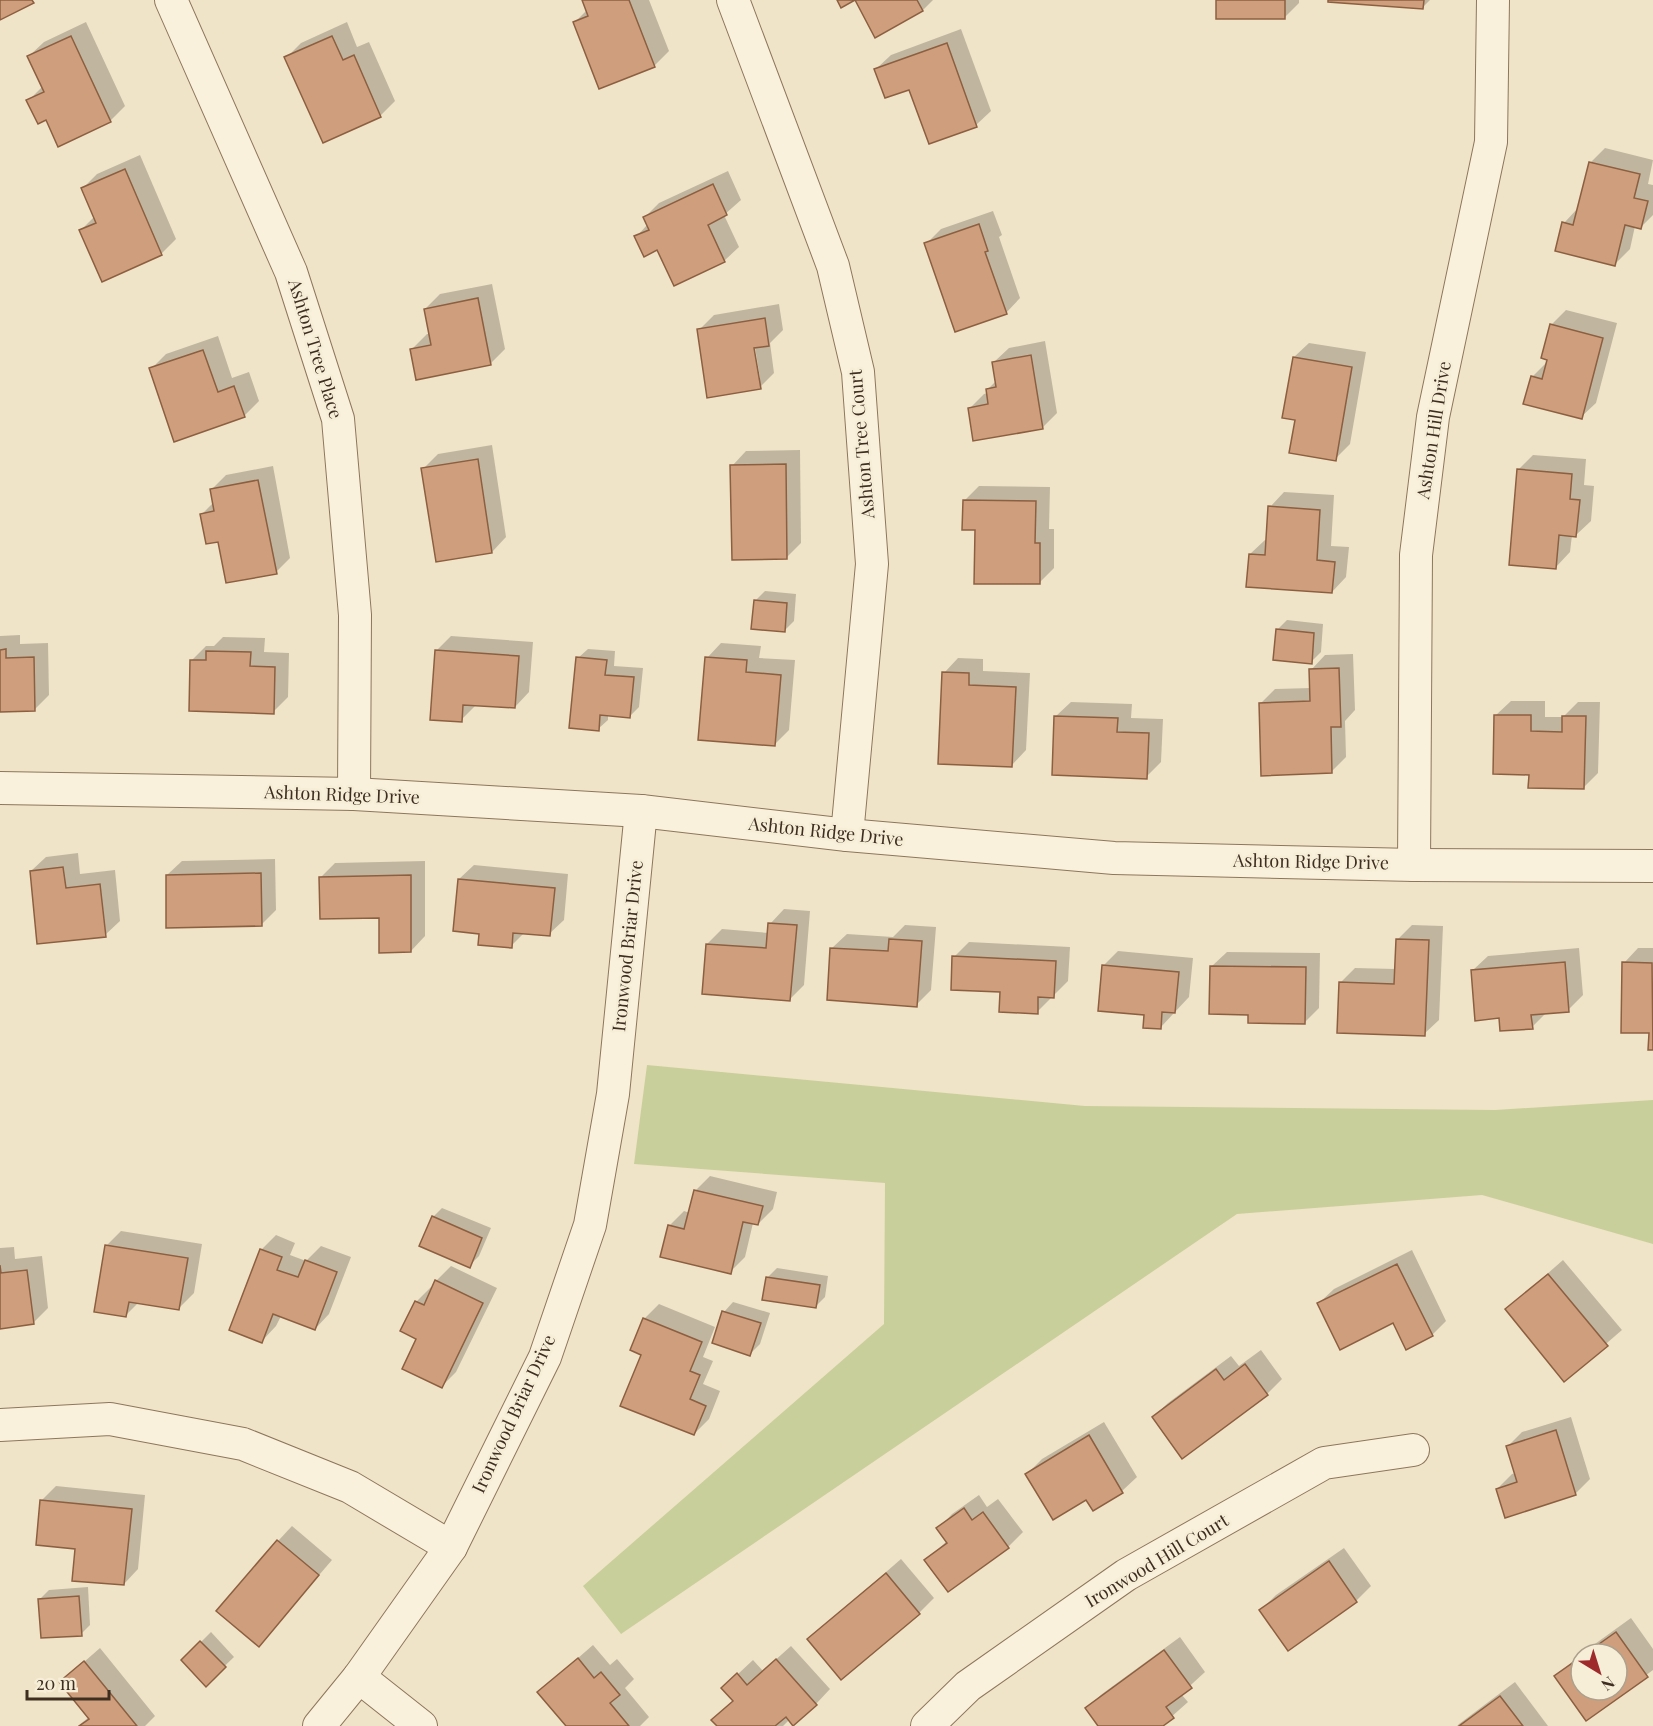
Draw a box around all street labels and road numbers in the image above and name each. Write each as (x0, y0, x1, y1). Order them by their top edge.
street label: Ashton Tree Place (283, 275, 349, 421)
street label: Ashton Hill Drive (1410, 359, 1456, 501)
street label: Ashton Tree Court (842, 368, 880, 521)
street label: Ashton Ridge Drive (263, 779, 420, 809)
street label: Ashton Ridge Drive (746, 811, 905, 851)
street label: Ashton Ridge Drive (1232, 848, 1389, 874)
street label: Ironwood Briar Drive (606, 859, 648, 1033)
street label: Ironwood Briar Drive (466, 1331, 560, 1497)
street label: Ironwood Hill Court (1080, 1507, 1233, 1612)

